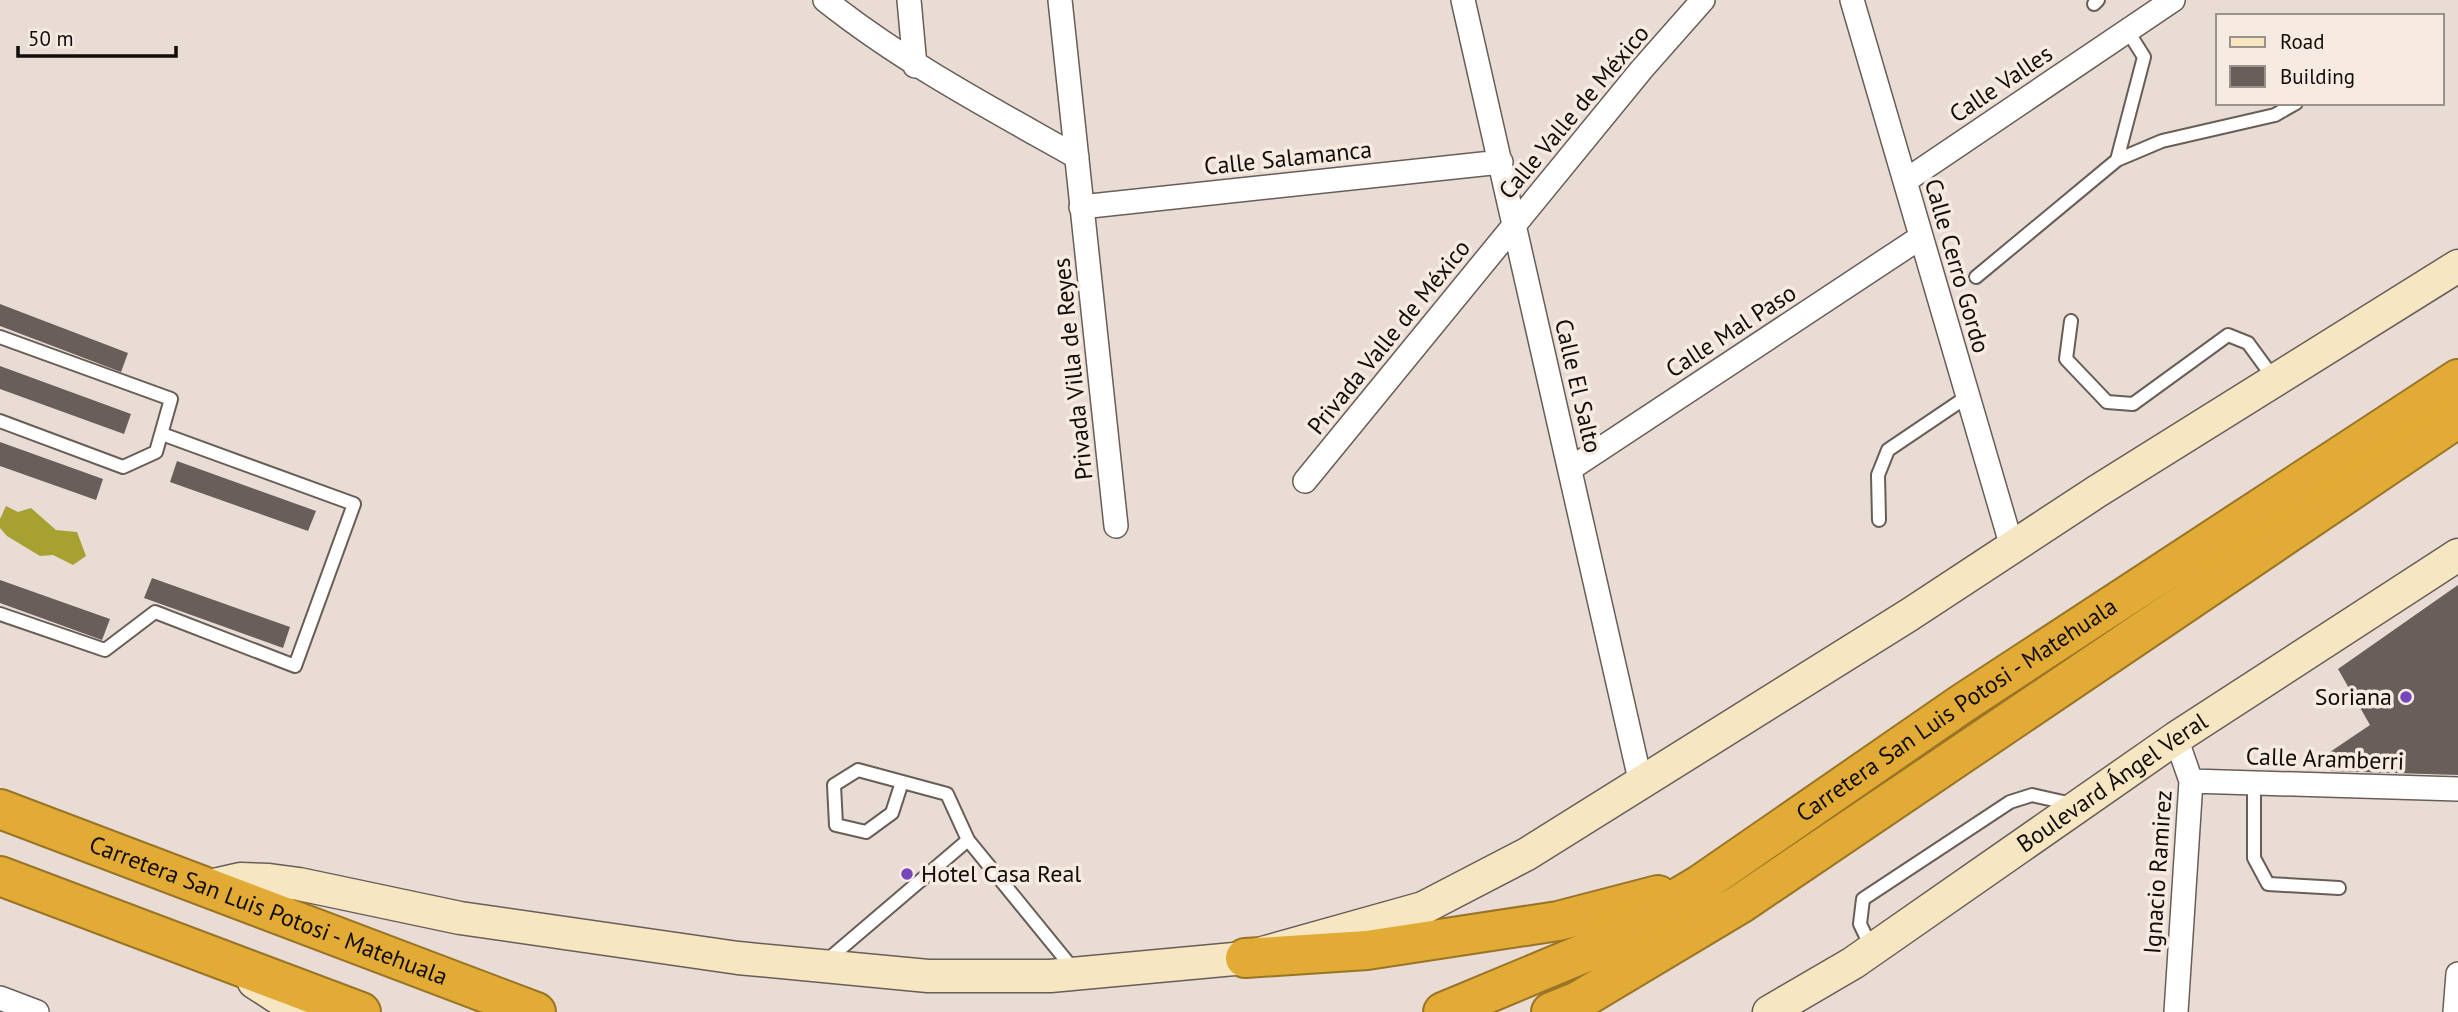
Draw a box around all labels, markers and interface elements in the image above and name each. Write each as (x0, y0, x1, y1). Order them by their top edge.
scale bar (18, 14, 175, 58)
legend (2216, 14, 2444, 105)
street label: Calle Valle de México (1492, 18, 1656, 205)
text: 50 m (28, 25, 74, 52)
text: Road (2280, 28, 2324, 55)
street label: Calle Valles (1943, 38, 2058, 129)
text: Building (2280, 63, 2355, 90)
street label: Calle Salamanca (1202, 133, 1373, 182)
street label: Calle Cerro Gordo (1918, 175, 1997, 357)
street label: Privada Valle de México (1300, 233, 1477, 441)
street label: Privada Villa de Reyes (1045, 257, 1100, 482)
street label: Calle Mal Paso (1660, 277, 1802, 384)
street label: Calle El Salto (1548, 316, 1609, 456)
street label: Carretera San Luis Potosi - Matehuala (1790, 590, 2123, 829)
place label: Soriana (2315, 681, 2392, 712)
marker: Soriana (2398, 689, 2414, 705)
street label: Boulevard Ángel Veral (2011, 706, 2213, 859)
street label: Calle Aramberri (2245, 740, 2405, 777)
street label: Ignacio Ramirez (2136, 789, 2179, 955)
street label: Carretera San Luis Potosi - Matehuala (85, 828, 452, 992)
place label: Hotel Casa Real (921, 858, 1081, 889)
marker: Hotel Casa Real (899, 866, 915, 882)

